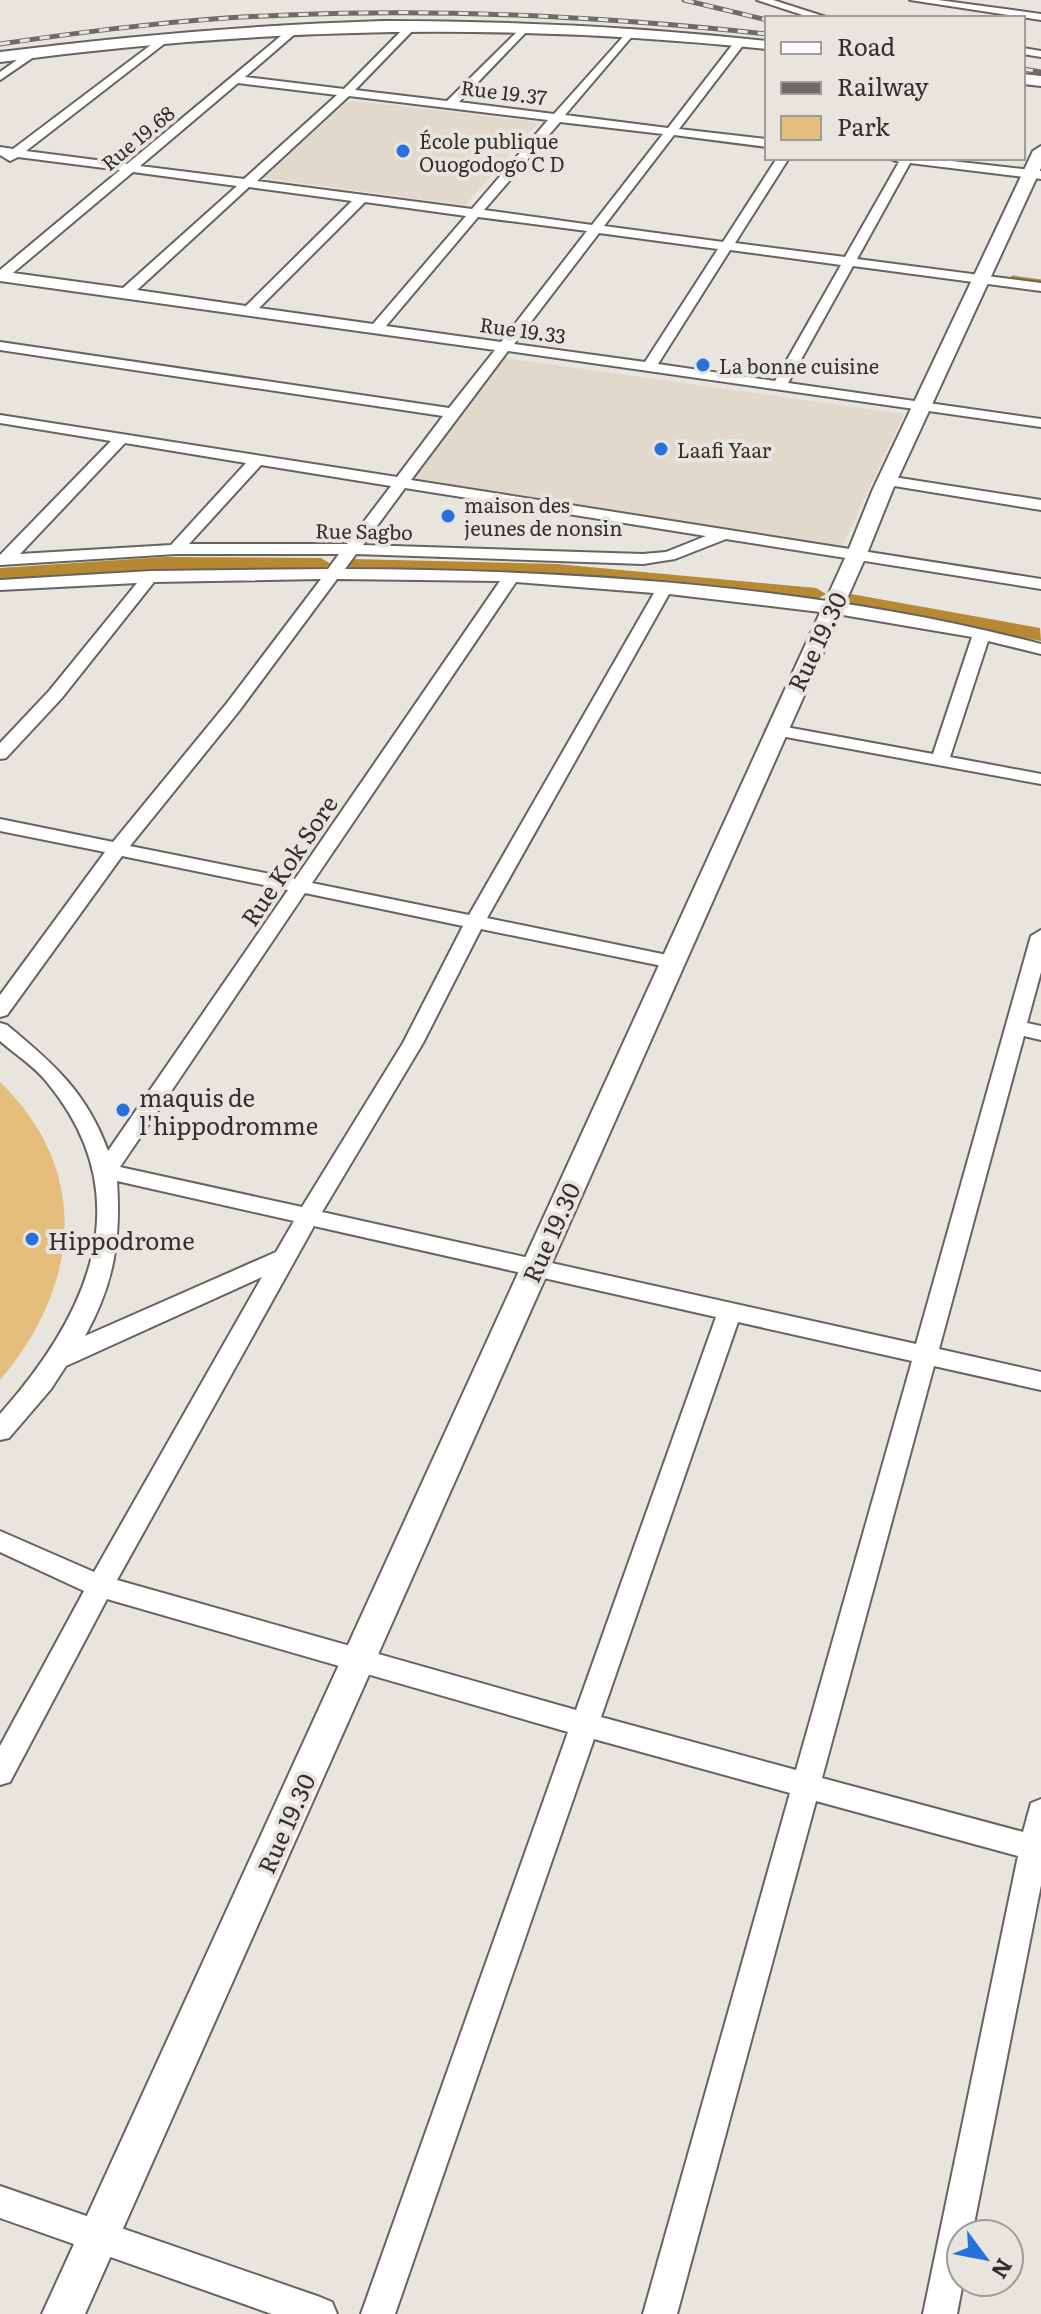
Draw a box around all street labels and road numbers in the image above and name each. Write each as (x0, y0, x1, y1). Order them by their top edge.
street label: Rue 19.37 (459, 71, 549, 111)
street label: Rue 19.68 (94, 97, 180, 177)
street label: Rue 19.33 (478, 308, 568, 350)
street label: Rue Sagbo (315, 514, 413, 546)
street label: Rue 19.30 (778, 585, 854, 696)
street label: Rue Kok Sore (231, 788, 345, 932)
street label: Rue 19.30 (512, 1176, 588, 1288)
street label: Rue 19.30 (247, 1767, 323, 1879)

